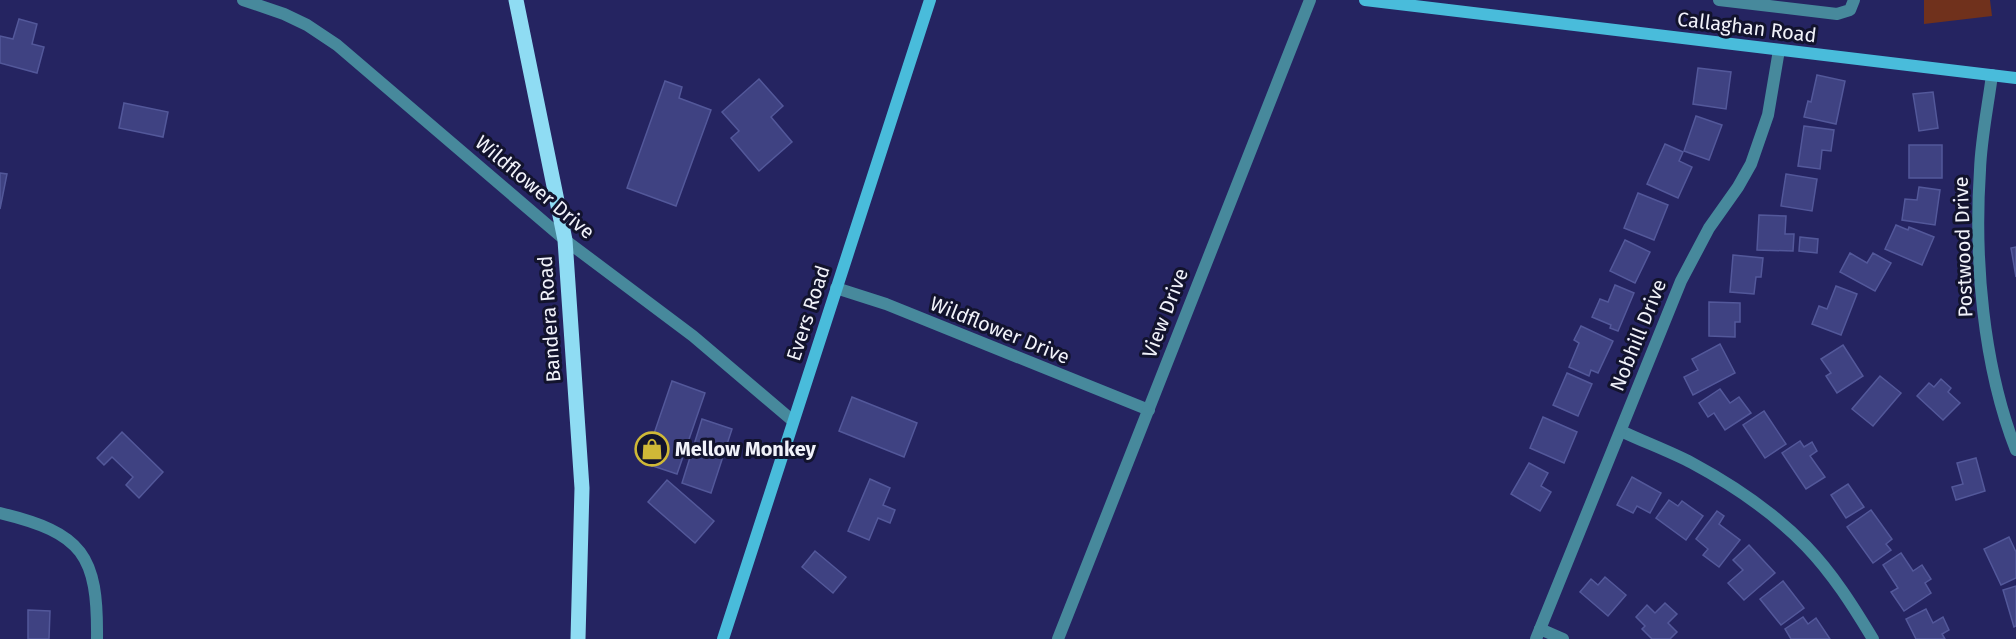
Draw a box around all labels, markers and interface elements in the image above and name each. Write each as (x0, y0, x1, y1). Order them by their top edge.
street label: Callaghan Road (1676, 7, 1818, 47)
street label: Wildflower Drive (470, 130, 600, 244)
street label: Postwood Drive (1949, 176, 1977, 318)
street label: Bandera Road (533, 255, 565, 383)
street label: Evers Road (781, 262, 835, 364)
street label: View Drive (1137, 265, 1193, 361)
street label: Nobhill Drive (1605, 276, 1671, 394)
street label: Wildflower Drive (927, 291, 1073, 369)
shop icon: Mellow Monkey (634, 431, 670, 467)
place label: Mellow Monkey (675, 437, 817, 461)

